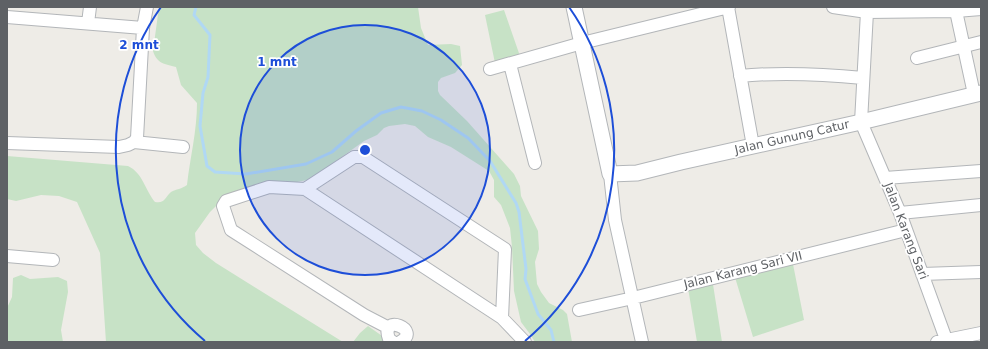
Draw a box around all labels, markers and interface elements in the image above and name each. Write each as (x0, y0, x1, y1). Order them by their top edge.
text: 2 mnt (119, 38, 159, 52)
text: 1 mnt (257, 55, 297, 69)
street label: Jalan Gunung Catur (732, 117, 851, 157)
centre of rings (358, 143, 372, 157)
street label: Jalan Karang Sari (881, 180, 931, 281)
street label: Jalan Karang Sari VII (681, 248, 804, 292)

